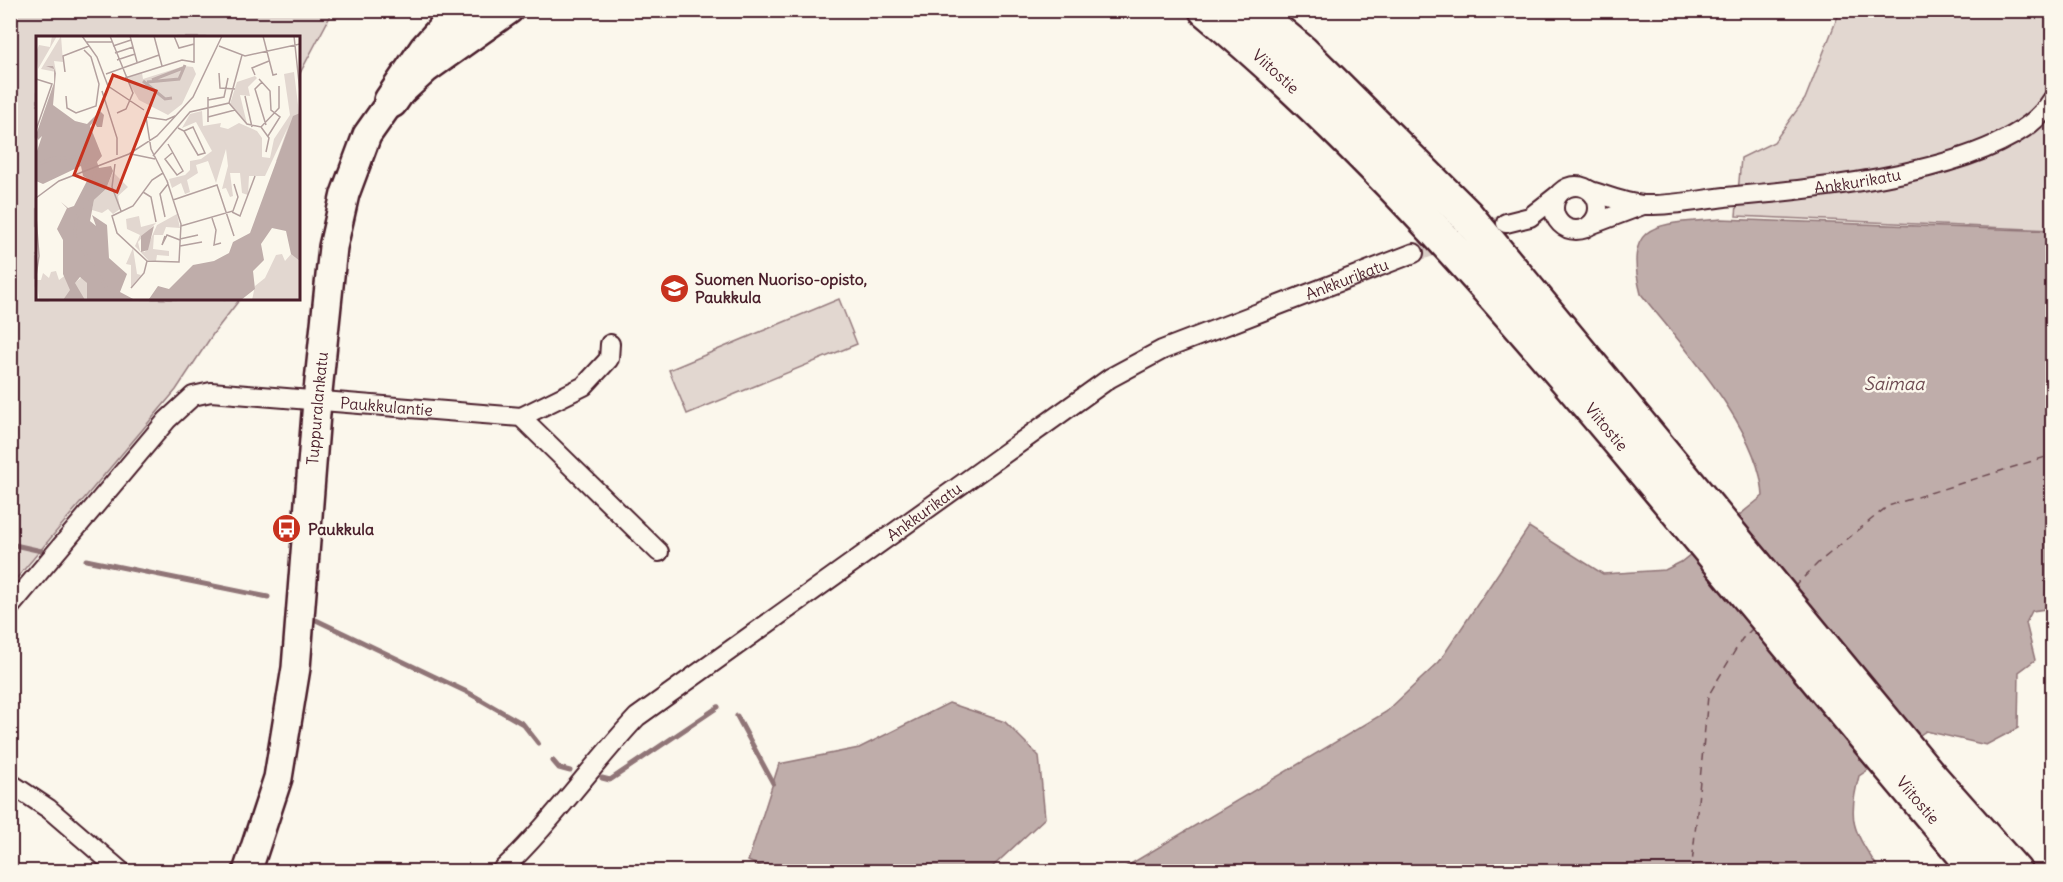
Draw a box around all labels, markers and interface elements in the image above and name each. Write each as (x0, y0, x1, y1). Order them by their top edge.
inset map (36, 36, 300, 300)
street label: Viitostie (1248, 45, 1304, 98)
street label: Ankkurikatu (1813, 164, 1903, 198)
street label: Ankkurikatu (1302, 254, 1391, 304)
place label: Suomen Nuoriso-opisto, Paukkula (695, 269, 867, 307)
school or university icon: Suomen Nuoriso-opisto, Paukkula (658, 272, 690, 304)
street label: Tuppuralankatu (302, 351, 332, 466)
water label: Saimaa (1864, 372, 1926, 395)
street label: Paukkulantie (339, 392, 434, 420)
street label: Viitostie (1581, 399, 1633, 455)
street label: Ankkurikatu (883, 478, 965, 545)
bus stop icon: Paukkula (271, 513, 303, 545)
place label: Paukkula (308, 519, 374, 539)
street label: Viitostie (1892, 772, 1944, 828)

